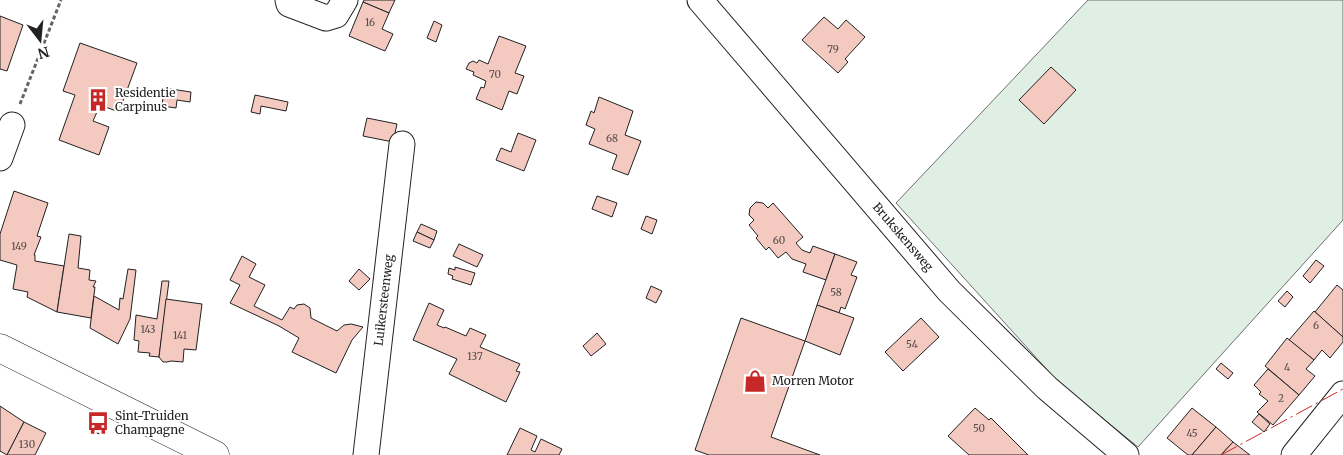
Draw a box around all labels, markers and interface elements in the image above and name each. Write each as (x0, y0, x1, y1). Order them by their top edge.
north arrow (15, 15, 65, 65)
house number: 16 (365, 16, 375, 29)
text: N (36, 42, 51, 63)
house number: 79 (827, 43, 839, 56)
house number: 70 (489, 68, 501, 81)
place label: Residentie Carpinus (115, 85, 175, 114)
building icon: Residentie Carpinus (85, 87, 111, 113)
house number: 68 (606, 132, 618, 145)
street label: Brukskensweg (870, 199, 937, 275)
house number: 60 (773, 234, 785, 247)
house number: 149 (11, 240, 27, 253)
street label: Luikersteenweg (371, 253, 396, 347)
house number: 58 (830, 286, 842, 299)
house number: 6 (1313, 319, 1319, 332)
house number: 143 (141, 323, 156, 336)
house number: 141 (173, 329, 187, 342)
house number: 54 (906, 338, 918, 351)
house number: 137 (467, 350, 483, 363)
house number: 4 (1284, 361, 1290, 374)
shop icon: Morren Motor (742, 368, 768, 394)
place label: Morren Motor (772, 373, 854, 388)
house number: 2 (1278, 392, 1284, 405)
place label: Sint-Truiden Champagne (115, 408, 189, 437)
bus stop icon: Sint-Truiden Champagne (85, 410, 111, 436)
house number: 50 (973, 422, 985, 435)
house number: 45 (1186, 427, 1198, 440)
house number: 130 (19, 438, 35, 451)

